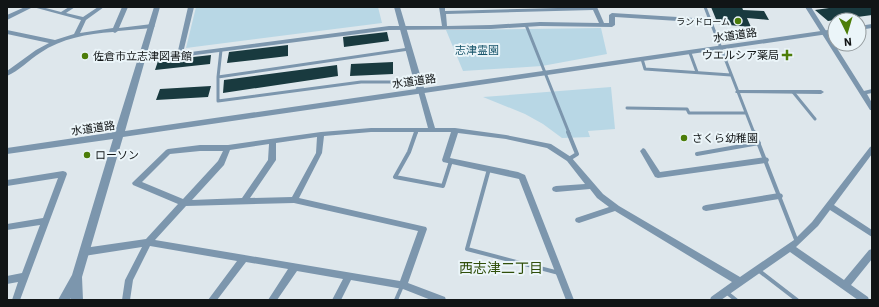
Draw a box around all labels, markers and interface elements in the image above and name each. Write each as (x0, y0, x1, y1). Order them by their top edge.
north arrow (827, 12, 867, 52)
place label: ランドローム (676, 16, 730, 27)
marker: ランドローム (733, 16, 743, 26)
street label: 水道道路 (712, 25, 758, 45)
text: N (843, 35, 852, 49)
park label: 志津霊園 (455, 43, 499, 57)
place label: ウエルシア薬局 (702, 48, 779, 62)
place label: 佐倉市立志津図書館 (93, 49, 192, 63)
marker: ウエルシア薬局 (782, 50, 792, 60)
marker: 佐倉市立志津図書館 (80, 51, 90, 61)
street label: 水道道路 (391, 71, 437, 91)
street label: 水道道路 (70, 118, 116, 138)
place label: さくら幼稚園 (692, 131, 758, 145)
marker: さくら幼稚園 (679, 133, 689, 143)
place label: ローソン (95, 148, 139, 162)
marker: ローソン (82, 150, 92, 160)
district label: 西志津二丁目 (459, 259, 543, 277)

